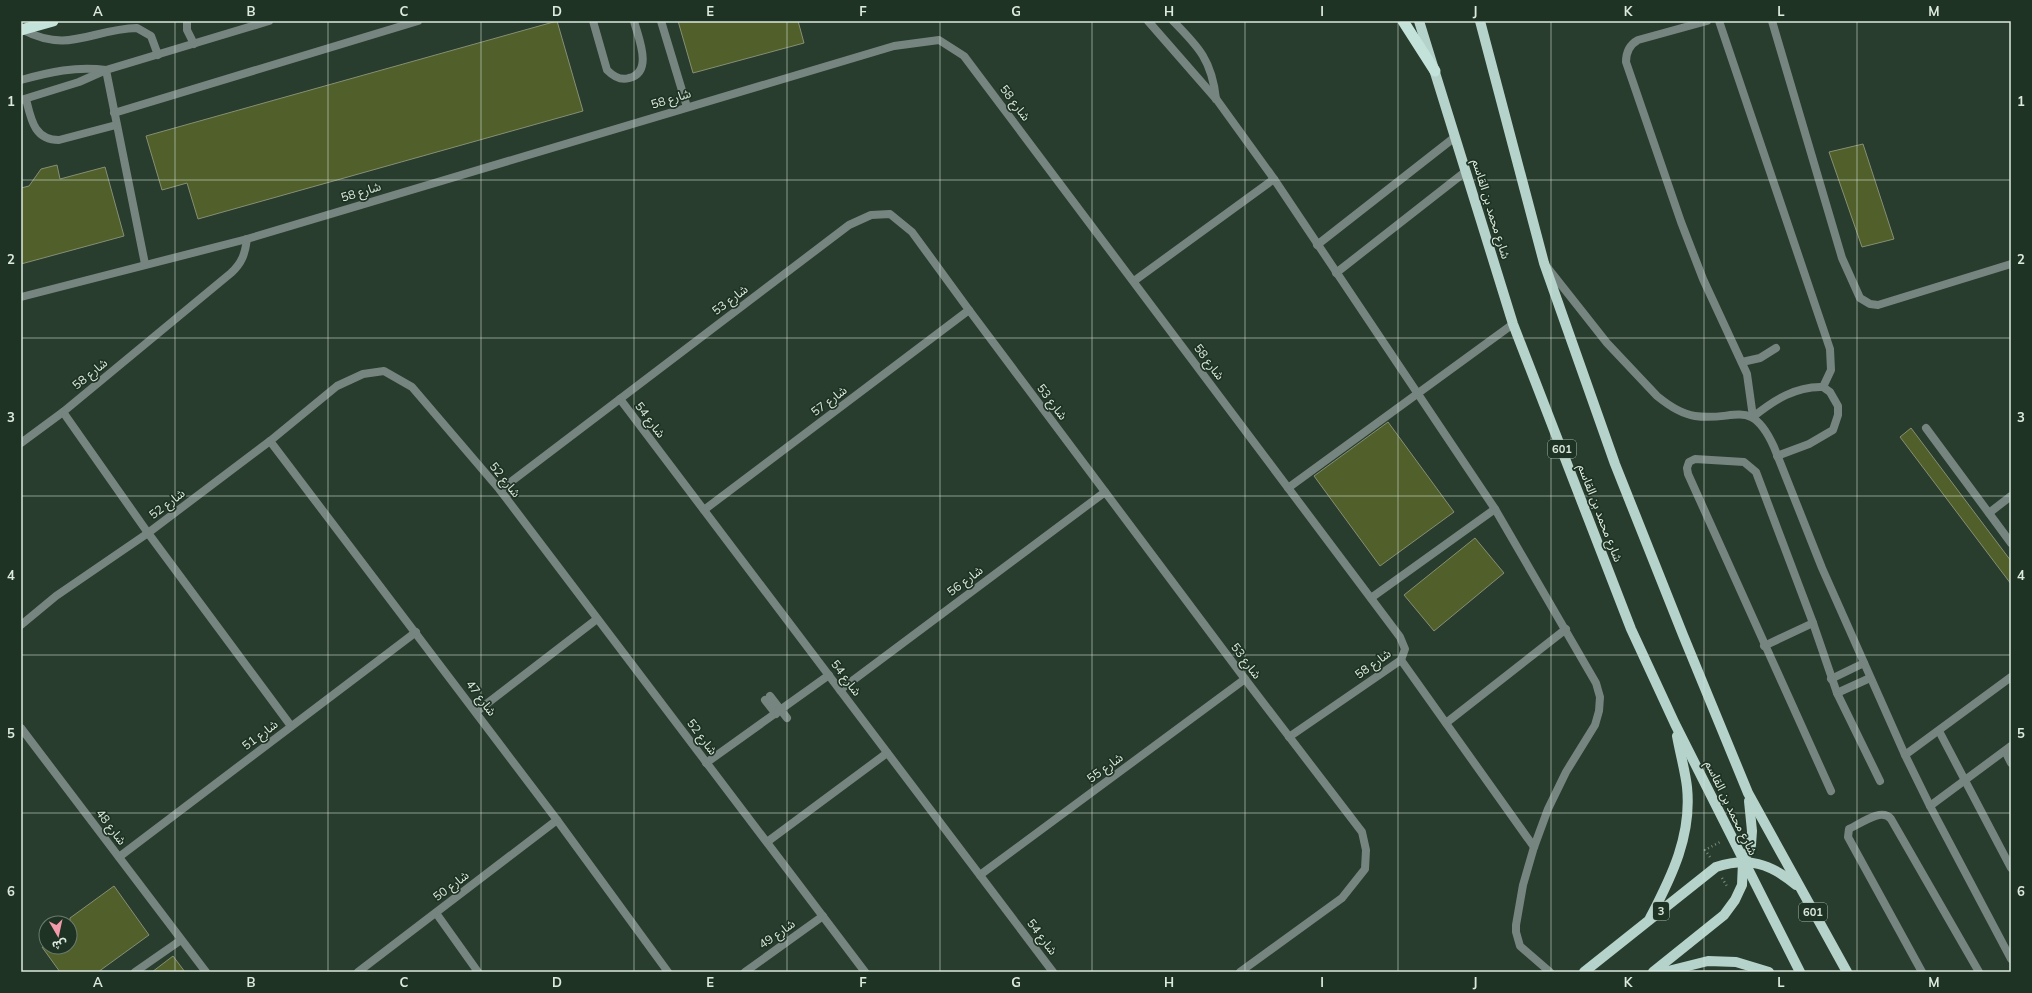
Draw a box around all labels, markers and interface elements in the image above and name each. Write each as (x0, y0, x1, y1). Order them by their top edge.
text: A (93, 3, 103, 19)
text: B (247, 3, 256, 19)
text: C (400, 3, 409, 19)
text: D (552, 3, 562, 19)
text: E (706, 3, 714, 19)
text: F (859, 3, 867, 19)
text: G (1011, 3, 1021, 19)
text: H (1164, 3, 1174, 19)
text: I (1320, 3, 1324, 19)
text: J (1473, 3, 1477, 19)
text: K (1624, 3, 1634, 19)
text: L (1777, 3, 1785, 19)
text: M (1928, 3, 1940, 19)
street label: شارع 58 (995, 82, 1034, 125)
street label: شارع 58 (649, 85, 693, 114)
text: 1 (7, 93, 15, 109)
text: 1 (2017, 93, 2025, 109)
street label: شارع محمد بن القاسم (1467, 157, 1514, 261)
street label: شارع 58 (339, 178, 383, 207)
text: 2 (7, 251, 15, 267)
text: 2 (2017, 251, 2025, 267)
street label: شارع 53 (709, 281, 752, 320)
street label: شارع 58 (1189, 341, 1228, 384)
street label: شارع 58 (69, 355, 112, 394)
street label: شارع 53 (1032, 381, 1071, 424)
street label: شارع 57 (808, 382, 851, 421)
street label: شارع 54 (630, 399, 669, 442)
text: 3 (7, 409, 15, 425)
text: 3 (2017, 409, 2025, 425)
road number: 601 (1548, 440, 1576, 458)
street label: شارع 52 (485, 459, 524, 502)
street label: شارع محمد بن القاسم (1573, 462, 1626, 565)
street label: شارع 52 (146, 485, 189, 524)
street label: شارع 56 (944, 562, 987, 601)
text: 4 (7, 567, 15, 583)
text: 4 (2017, 567, 2025, 583)
street label: شارع 53 (1226, 640, 1265, 683)
street label: شارع 58 (1352, 645, 1395, 683)
street label: شارع 54 (826, 657, 865, 700)
street label: شارع 47 (461, 677, 500, 720)
street label: شارع 51 (239, 716, 282, 755)
street label: شارع 52 (682, 716, 721, 759)
text: 5 (7, 725, 15, 741)
text: 5 (2017, 725, 2025, 741)
street label: شارع 55 (1084, 749, 1127, 787)
street label: شارع محمد بن القاسم (1700, 758, 1761, 859)
street label: شارع 48 (91, 806, 130, 849)
street label: شارع 50 (430, 867, 473, 906)
text: 6 (7, 883, 15, 899)
text: 6 (2017, 883, 2025, 899)
road number: 3 (1653, 902, 1669, 920)
road number: 601 (1799, 903, 1827, 921)
north arrow (38, 915, 78, 955)
street label: شارع 49 (756, 916, 799, 953)
street label: شارع 54 (1022, 916, 1061, 959)
text: ش (51, 937, 68, 953)
text: A (93, 974, 103, 990)
text: B (247, 974, 256, 990)
text: C (400, 974, 409, 990)
text: D (552, 974, 562, 990)
text: E (706, 974, 714, 990)
text: F (859, 974, 867, 990)
text: G (1011, 974, 1021, 990)
text: H (1164, 974, 1174, 990)
text: I (1320, 974, 1324, 990)
text: J (1473, 974, 1477, 990)
text: K (1624, 974, 1634, 990)
text: L (1777, 974, 1785, 990)
text: M (1928, 974, 1940, 990)

